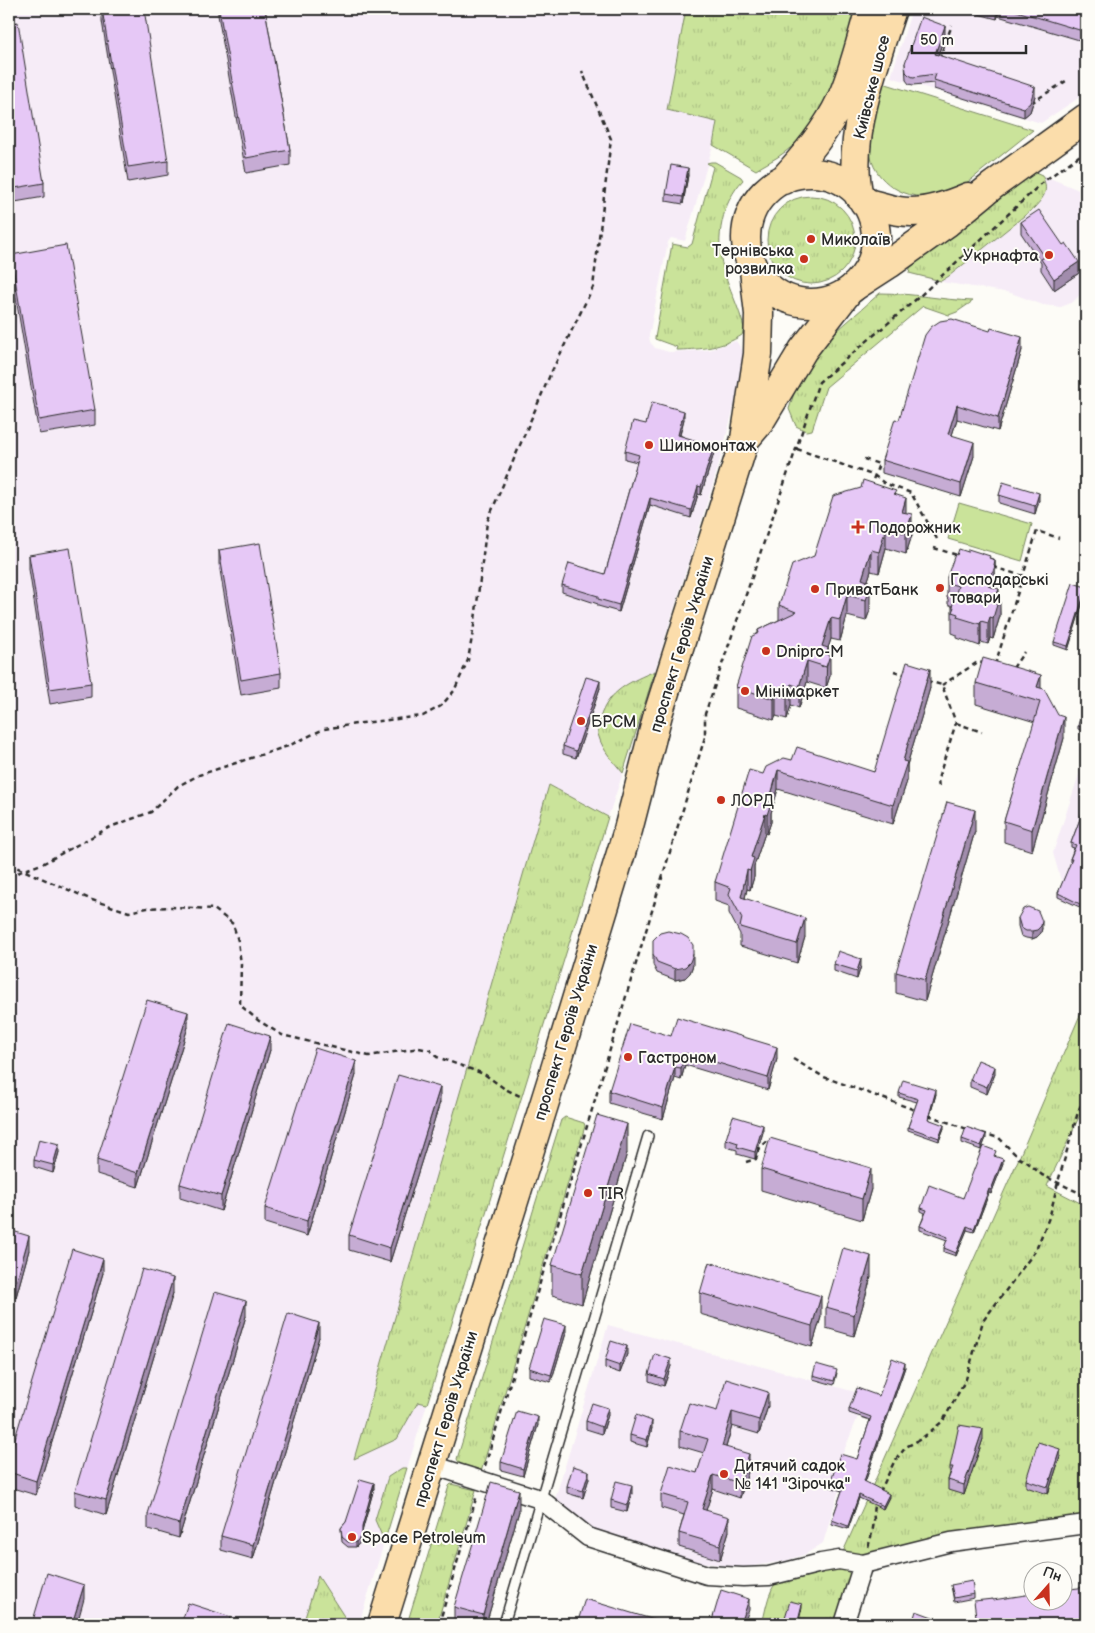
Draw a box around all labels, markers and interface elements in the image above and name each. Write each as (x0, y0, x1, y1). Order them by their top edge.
scale bar (912, 22, 1026, 54)
text: 50 m (920, 31, 954, 50)
street label: Київське шосе (850, 33, 895, 141)
place label: Миколаїв (821, 231, 891, 250)
marker: Миколаїв (805, 233, 817, 245)
place label: Тернівська розвилка (712, 242, 795, 279)
place label: Укрнафта (963, 247, 1040, 266)
marker: Укрнафта (1043, 249, 1055, 261)
marker: Тернівська розвилка (798, 253, 810, 265)
place label: Шиномонтаж (659, 437, 757, 456)
marker: Шиномонтаж (643, 439, 655, 451)
place label: Подорожник (868, 519, 961, 538)
marker: Подорожник (852, 521, 864, 533)
street label: проспект Героїв України (646, 554, 718, 735)
place label: Господарські товари (950, 571, 1049, 608)
place label: ПриватБанк (825, 581, 919, 600)
marker: Господарські товари (934, 582, 946, 594)
marker: ПриватБанк (809, 583, 821, 595)
place label: Dnipro-M (776, 643, 844, 662)
marker: Dnipro-M (760, 645, 772, 657)
place label: Мінімаркет (755, 683, 840, 702)
marker: Мінімаркет (739, 685, 751, 697)
place label: БРСМ (591, 713, 636, 732)
marker: БРСМ (575, 715, 587, 727)
place label: ЛОРД (730, 792, 774, 811)
marker: ЛОРД (715, 794, 727, 806)
street label: проспект Героїв України (530, 942, 602, 1123)
place label: Гастроном (638, 1049, 717, 1068)
marker: Гастроном (622, 1051, 634, 1063)
place label: TIR (598, 1185, 624, 1204)
marker: TIR (582, 1187, 594, 1199)
street label: проспект Героїв України (410, 1329, 482, 1510)
place label: Дитячий садок № 141 "Зірочка" (734, 1457, 851, 1494)
marker: Дитячий садок № 141 "Зірочка" (718, 1468, 730, 1480)
place label: Space Petroleum (362, 1529, 486, 1548)
marker: Space Petroleum (346, 1531, 358, 1543)
north arrow (1022, 1560, 1072, 1610)
text: Пн (1041, 1563, 1064, 1585)

